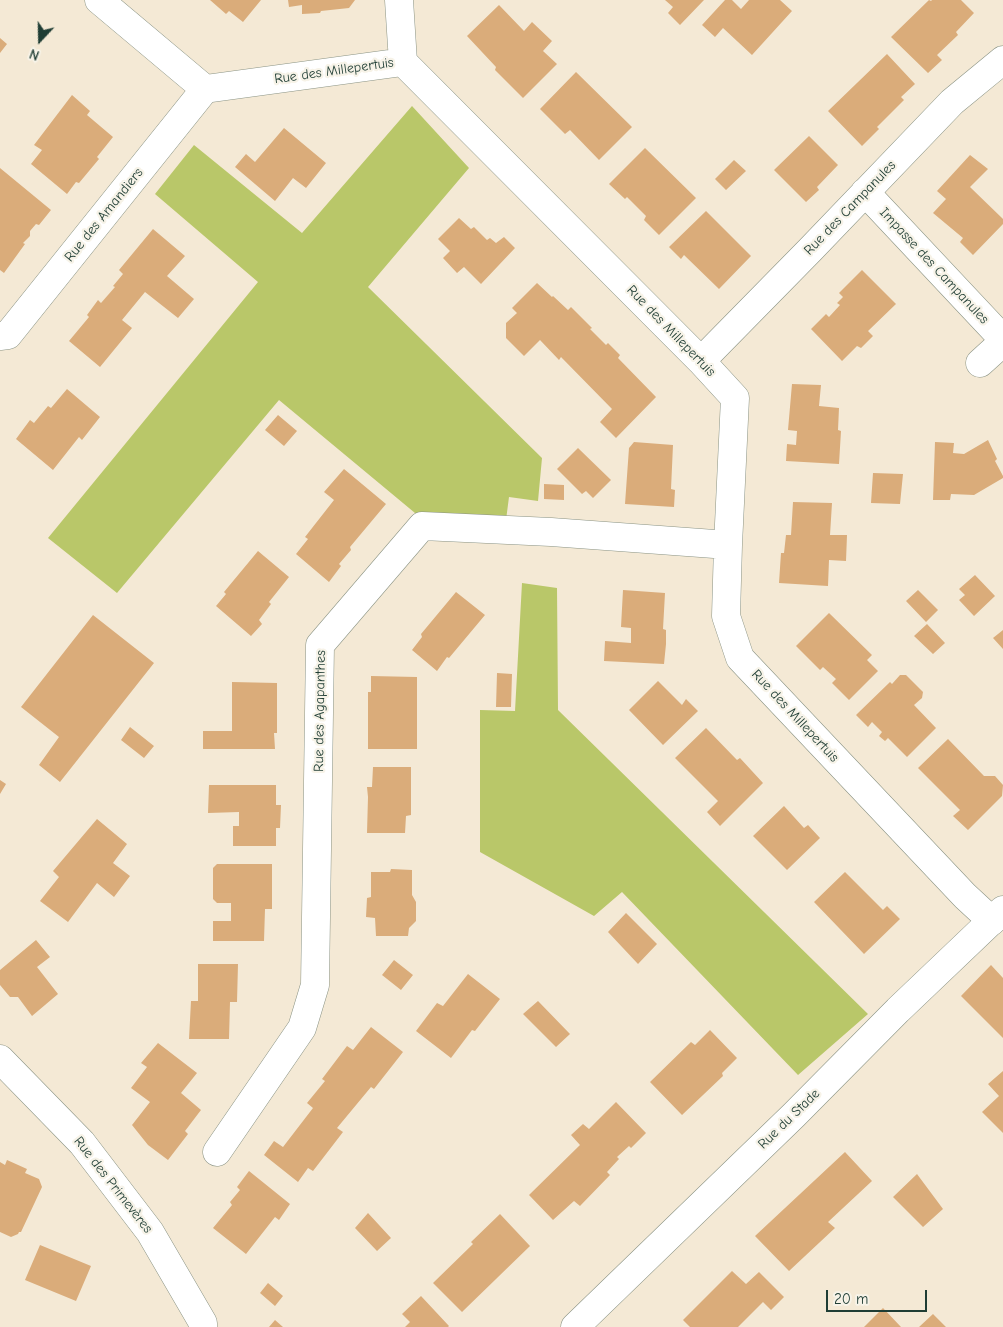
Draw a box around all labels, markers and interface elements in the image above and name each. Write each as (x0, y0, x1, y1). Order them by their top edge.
north arrow (15, 15, 65, 65)
text: N (27, 45, 42, 64)
street label: Rue des Millepertuis (273, 54, 395, 88)
street label: Rue des Campanules (801, 157, 899, 259)
street label: Rue des Amandiers (61, 165, 147, 265)
street label: Impasse des Campanules (876, 204, 992, 328)
street label: Rue des Millepertuis (623, 282, 719, 380)
street label: Rue des Agapanthes (311, 650, 329, 772)
street label: Rue des Millepertuis (748, 666, 842, 766)
street label: Rue du Stade (755, 1085, 823, 1153)
street label: Rue des Primevères (70, 1133, 156, 1237)
scale bar (828, 1280, 929, 1312)
text: 20 m (834, 1290, 868, 1308)

